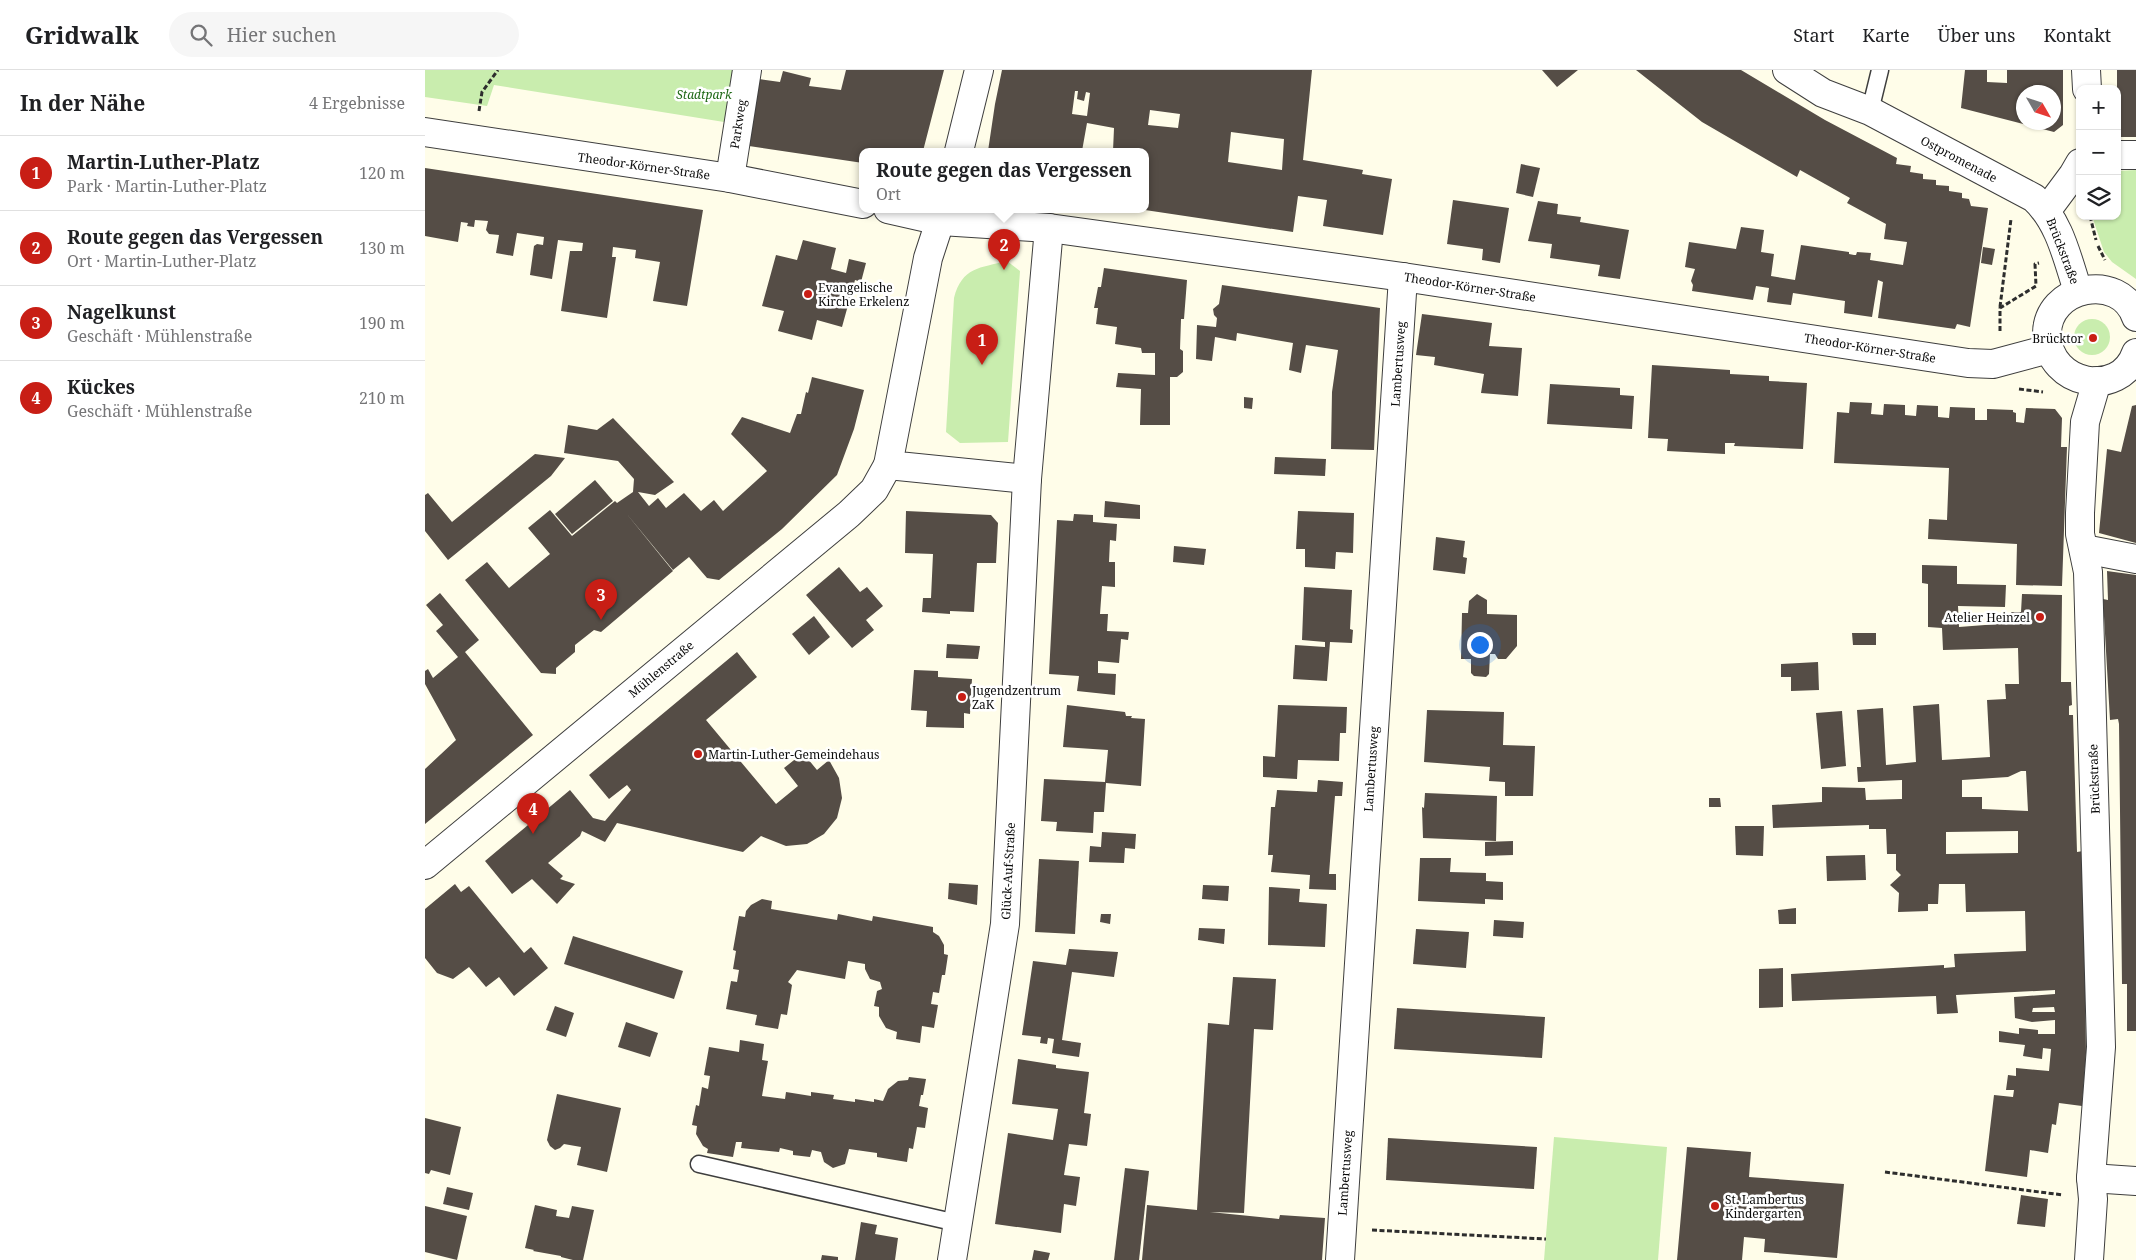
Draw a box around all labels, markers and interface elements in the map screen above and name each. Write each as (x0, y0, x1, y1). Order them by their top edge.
search box (169, 12, 519, 57)
text: Gridwalk (25, 18, 139, 51)
icon: search (187, 21, 215, 49)
text: Hier suchen (227, 22, 336, 48)
text: Start (1793, 23, 1834, 47)
text: Karte (1862, 23, 1910, 47)
text: Über uns (1938, 23, 2015, 47)
text: Kontakt (2043, 23, 2111, 47)
north arrow (2016, 85, 2061, 130)
map controls (2076, 85, 2121, 220)
button: + (2076, 85, 2121, 130)
park label: Stadtpark (676, 86, 733, 103)
text: In der Nähe (20, 89, 145, 117)
text: 4 Ergebnisse (309, 92, 405, 114)
street label: Parkweg (726, 97, 750, 150)
button: − (2076, 130, 2121, 175)
street label: Ostpromenade (1918, 132, 2000, 186)
street label: Theodor-Körner-Straße (577, 148, 711, 184)
popup (859, 148, 1149, 213)
text: Martin-Luther-Platz (67, 149, 260, 175)
text: Route gegen das Vergessen (876, 157, 1132, 183)
text: 1 (31, 162, 41, 184)
text: 120 m (359, 162, 405, 184)
text: Park · Martin-Luther-Platz (67, 175, 267, 197)
button: layers (2076, 175, 2121, 220)
text: Ort (876, 183, 901, 205)
street label: Brückstraße (2043, 215, 2083, 287)
text: Route gegen das Vergessen (67, 224, 323, 250)
pin: 2 (988, 229, 1020, 270)
text: 2 (31, 237, 41, 259)
text: 130 m (359, 237, 405, 259)
text: Ort · Martin-Luther-Platz (67, 250, 256, 272)
street label: Theodor-Körner-Straße (1403, 268, 1537, 306)
place label: Evangelische Kirche Erkelenz (818, 279, 909, 310)
marker: Evangelische Kirche Erkelenz (802, 288, 814, 300)
text: Nagelkunst (67, 299, 176, 325)
text: 3 (31, 312, 41, 334)
text: 190 m (359, 312, 405, 334)
street label: Lambertusweg (1387, 320, 1409, 407)
pin: 1 (966, 324, 998, 365)
text: Geschäft · Mühlenstraße (67, 325, 252, 347)
street label: Theodor-Körner-Straße (1803, 329, 1937, 367)
place label: Brücktor (2032, 330, 2083, 347)
marker: Brücktor (2087, 332, 2099, 344)
text: Kückes (67, 374, 135, 400)
text: 4 (31, 387, 41, 409)
text: 210 m (359, 387, 405, 409)
text: Geschäft · Mühlenstraße (67, 400, 252, 422)
pin: 3 (585, 579, 617, 620)
place label: Atelier Heinzel (1944, 609, 2030, 626)
marker: Atelier Heinzel (2034, 611, 2046, 623)
your location (1467, 632, 1493, 658)
street label: Mühlenstraße (625, 637, 697, 701)
place label: Jugendzentrum ZaK (971, 682, 1061, 713)
marker: Jugendzentrum ZaK (956, 691, 968, 703)
street label: Lambertusweg (1360, 725, 1382, 812)
street label: Brückstraße (2084, 744, 2104, 814)
place label: Martin-Luther-Gemeindehaus (708, 746, 879, 763)
marker: Martin-Luther-Gemeindehaus (692, 748, 704, 760)
pin: 4 (517, 793, 549, 834)
street label: Glück-Auf-Straße (997, 822, 1019, 920)
street label: Lambertusweg (1334, 1129, 1356, 1216)
place label: St. Lambertus Kindergarten (1725, 1191, 1804, 1222)
marker: St. Lambertus Kindergarten (1709, 1200, 1721, 1212)

